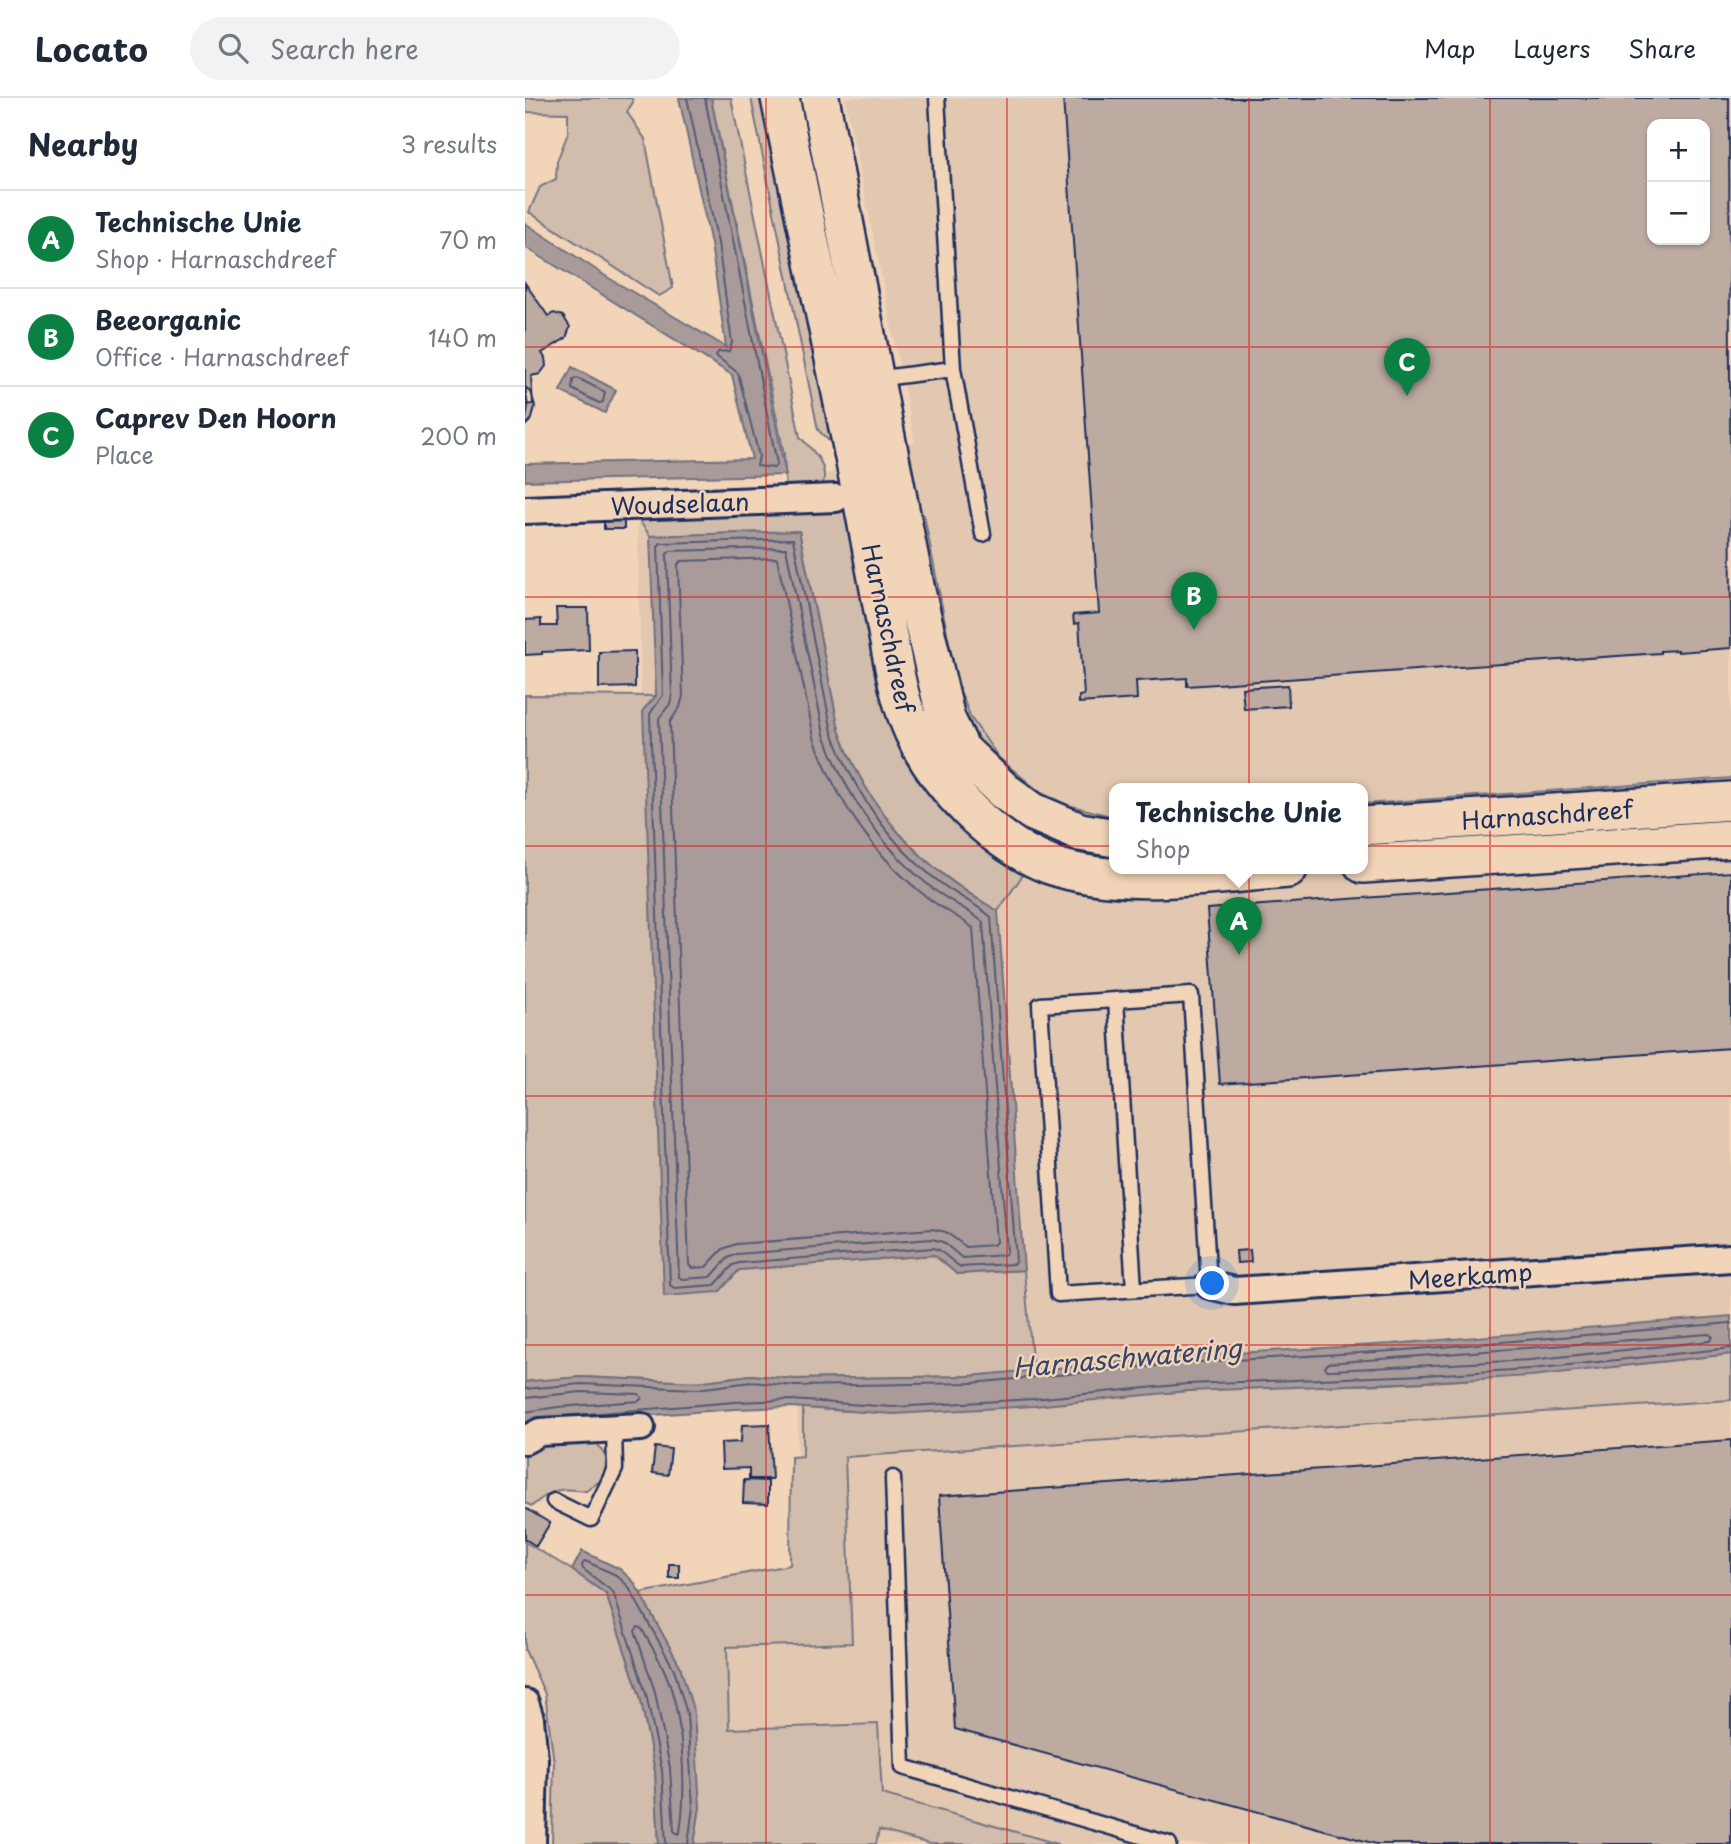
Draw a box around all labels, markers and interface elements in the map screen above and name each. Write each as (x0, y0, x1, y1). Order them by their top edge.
search box (190, 17, 680, 80)
text: Locato (35, 23, 148, 73)
icon: search (214, 29, 252, 67)
text: Search here (270, 29, 419, 68)
text: Map (1424, 30, 1475, 66)
text: Layers (1513, 30, 1590, 66)
text: Share (1628, 30, 1696, 66)
map controls (1647, 119, 1710, 245)
button: + (1647, 119, 1710, 182)
text: Nearby (28, 121, 138, 166)
text: 3 results (401, 126, 497, 161)
button: − (1647, 182, 1710, 245)
text: Technische Unie (95, 202, 301, 241)
text: A (42, 222, 60, 257)
text: 70 m (439, 222, 497, 257)
text: Shop · Harnaschdreef (95, 241, 336, 276)
text: Beeorganic (95, 300, 241, 339)
text: B (43, 320, 59, 355)
text: 140 m (428, 320, 497, 355)
pin: C (1384, 338, 1430, 396)
text: Office · Harnaschdreef (95, 339, 349, 374)
text: Caprev Den Hoorn (95, 398, 337, 437)
text: C (42, 418, 60, 453)
text: 200 m (420, 418, 497, 453)
text: Place (95, 437, 154, 472)
street label: Woudselaan (610, 483, 750, 523)
street label: Harnaschdreef (854, 540, 925, 718)
pin: B (1171, 572, 1217, 630)
popup (1109, 783, 1368, 874)
street label: Harnaschdreef (1460, 790, 1636, 838)
text: Technische Unie (1135, 792, 1342, 831)
text: Shop (1135, 831, 1190, 866)
pin: A (1216, 897, 1262, 955)
street label: Meerkamp (1406, 1253, 1534, 1297)
your location (1195, 1266, 1229, 1300)
water label: Harnaschwatering (1011, 1327, 1245, 1386)

